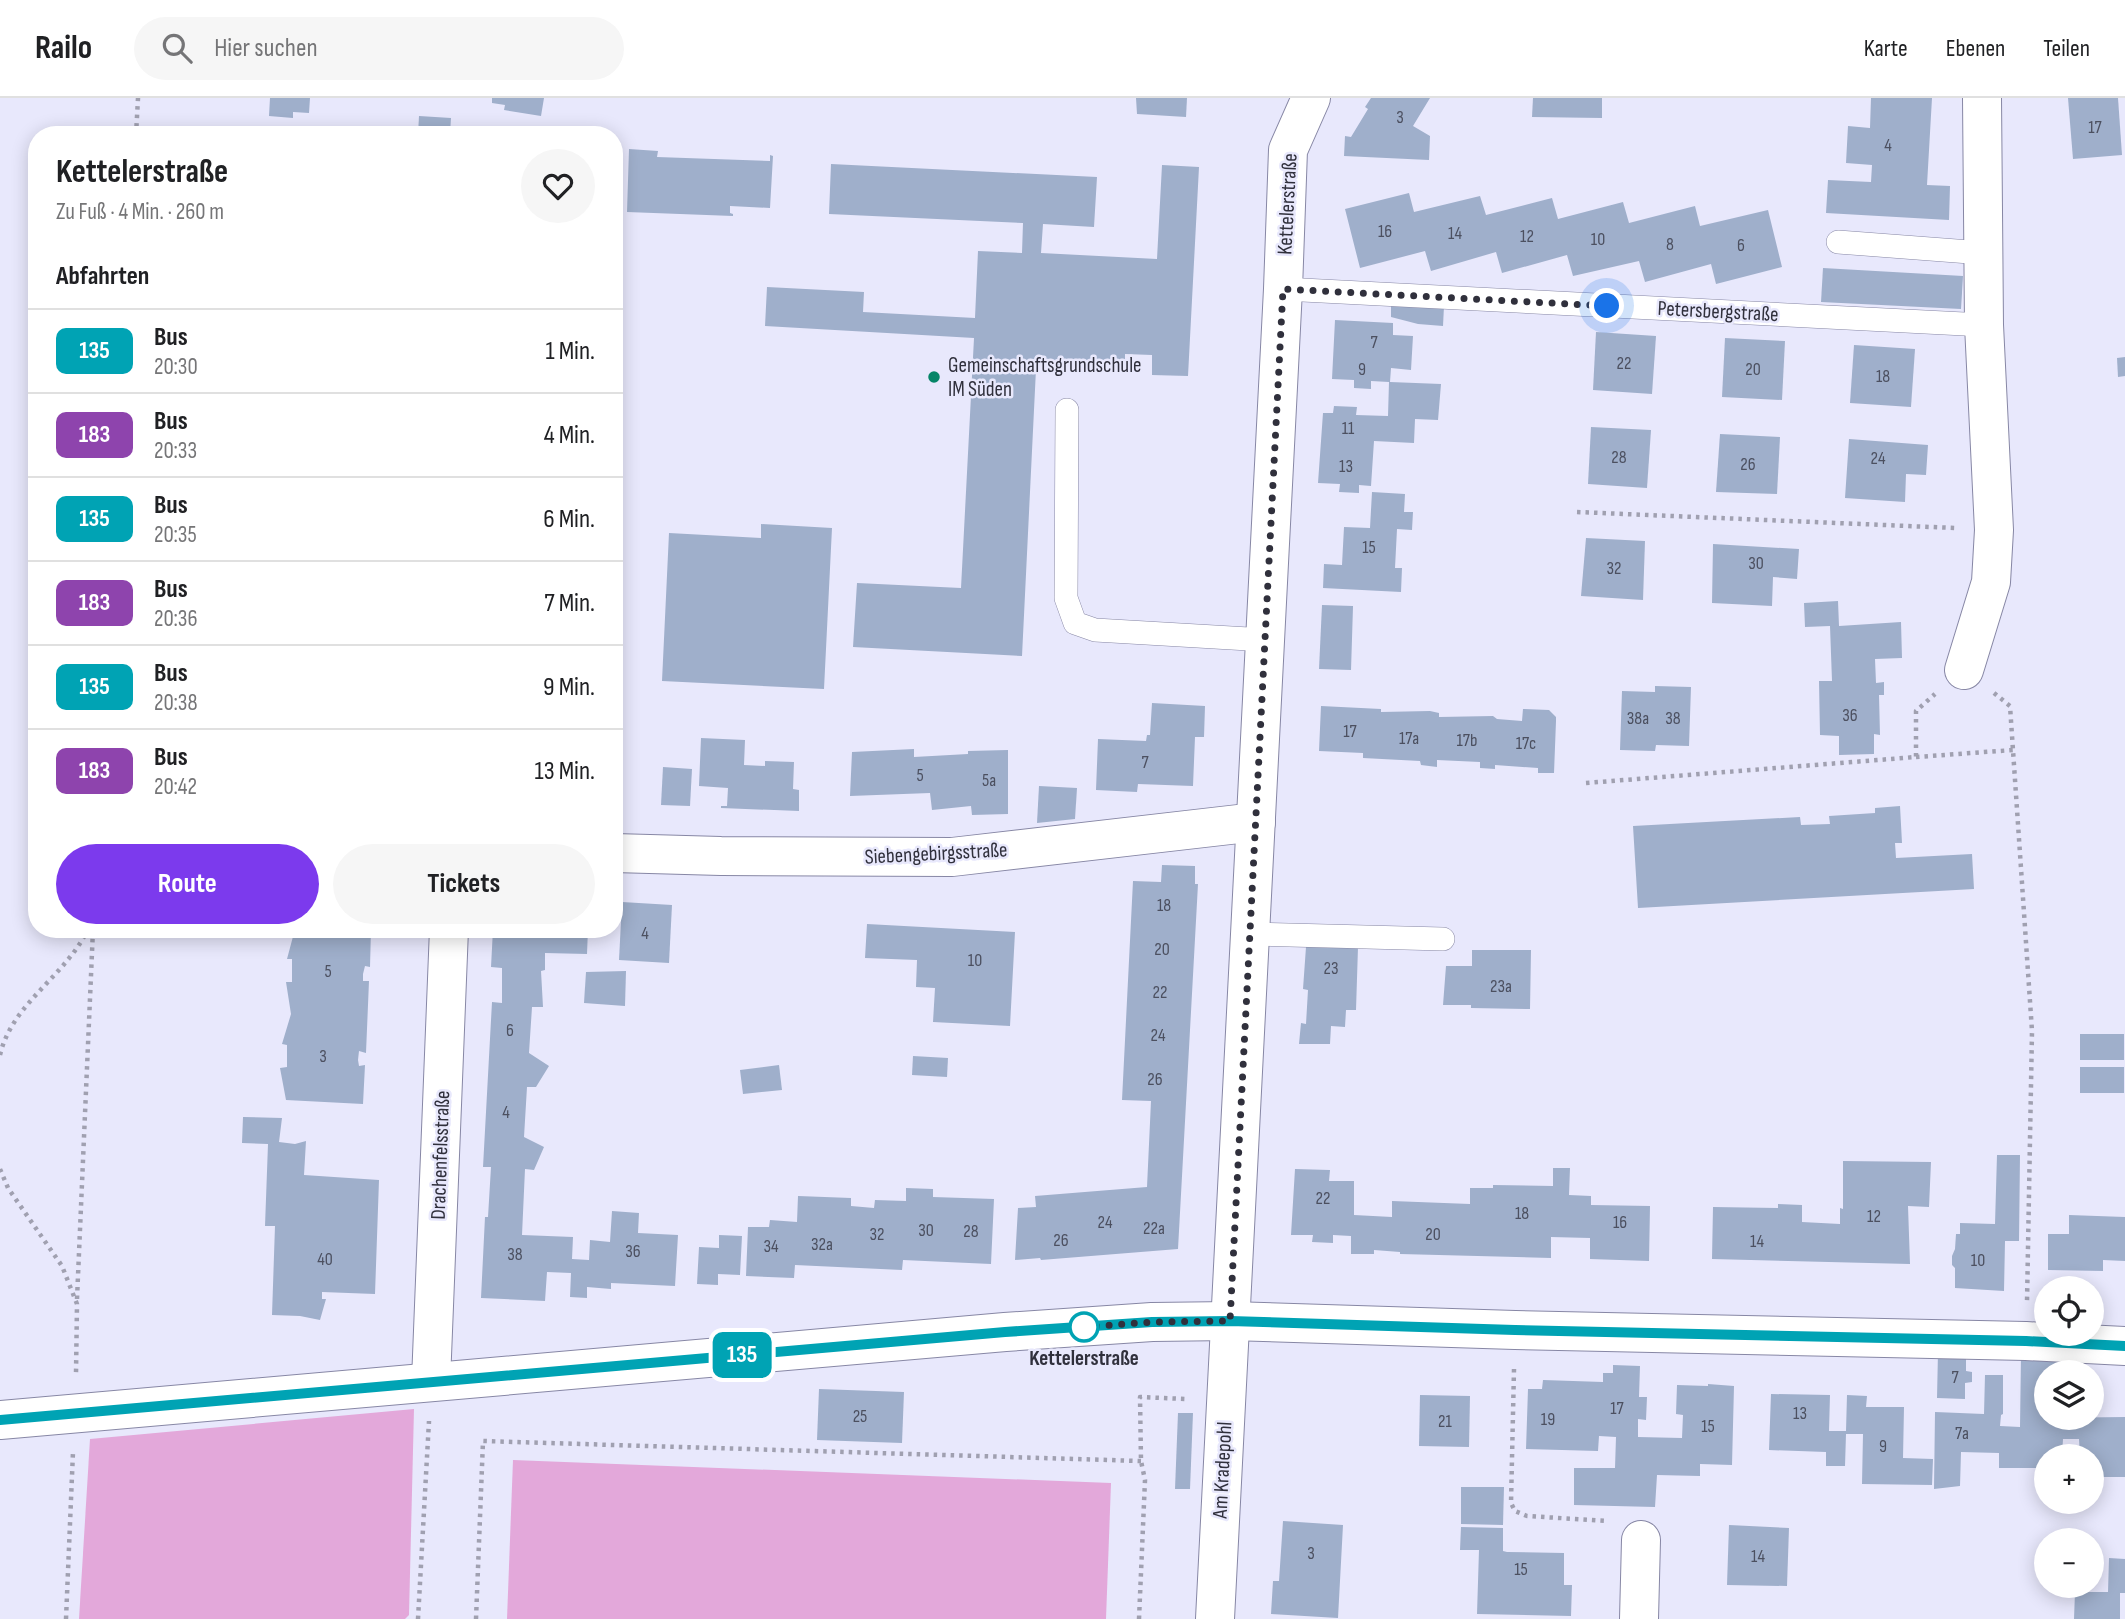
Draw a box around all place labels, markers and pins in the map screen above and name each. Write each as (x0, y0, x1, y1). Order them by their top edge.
place label: Gemeinschaftsgrundschule IM Süden (948, 353, 1142, 402)
marker: Gemeinschaftsgrundschule IM Süden (926, 369, 942, 385)
marker: Kettelerstraße (1069, 1312, 1099, 1342)
place label: Kettelerstraße (1029, 1346, 1139, 1371)

